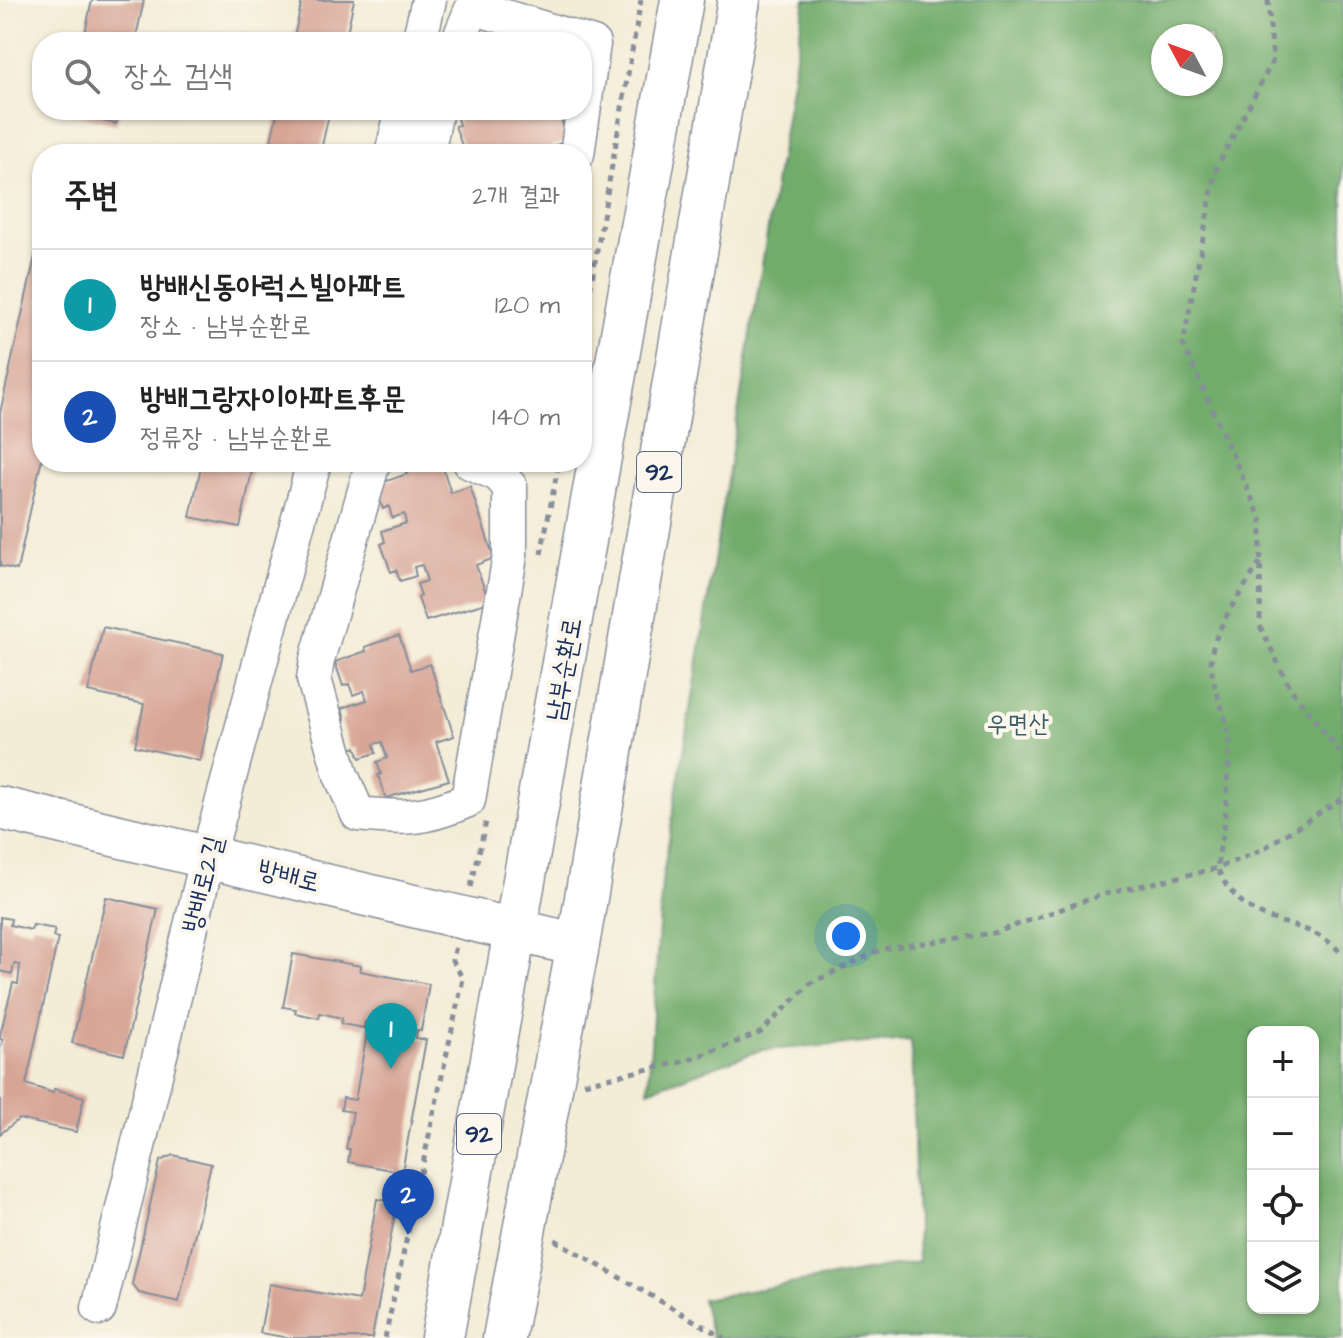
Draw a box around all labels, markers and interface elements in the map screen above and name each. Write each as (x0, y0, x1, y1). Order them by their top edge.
north arrow (1151, 24, 1223, 96)
search box (32, 32, 592, 120)
icon: search (60, 54, 104, 98)
text: 장소 검색 (124, 55, 233, 97)
text: 주변 (64, 172, 119, 220)
text: 2개 결과 (472, 178, 560, 214)
text: 방배신동아럭스빌아파트 (140, 266, 406, 308)
text: 1 (88, 287, 92, 323)
text: 120 m (495, 287, 560, 323)
text: 장소 · 남부순환로 (140, 308, 311, 344)
text: 방배그랑자이아파트후문 (140, 378, 406, 420)
text: 2 (83, 399, 97, 435)
text: 140 m (492, 399, 560, 435)
text: 정류장 · 남부순환로 (140, 420, 332, 456)
road number: 92 (637, 452, 681, 492)
street label: 남부순환로 (537, 615, 591, 724)
park label: 우면산 (987, 706, 1049, 742)
street label: 방배로2길 (174, 832, 232, 936)
street label: 방배로 (254, 851, 324, 901)
your location (826, 916, 866, 956)
pin: 1 (365, 1003, 417, 1069)
map controls (1247, 1026, 1319, 1314)
button: + (1247, 1026, 1319, 1098)
button: − (1247, 1098, 1319, 1170)
road number: 92 (457, 1114, 501, 1154)
pin: 2 (382, 1169, 434, 1235)
button: locate (1247, 1170, 1319, 1242)
button: layers (1247, 1242, 1319, 1314)

